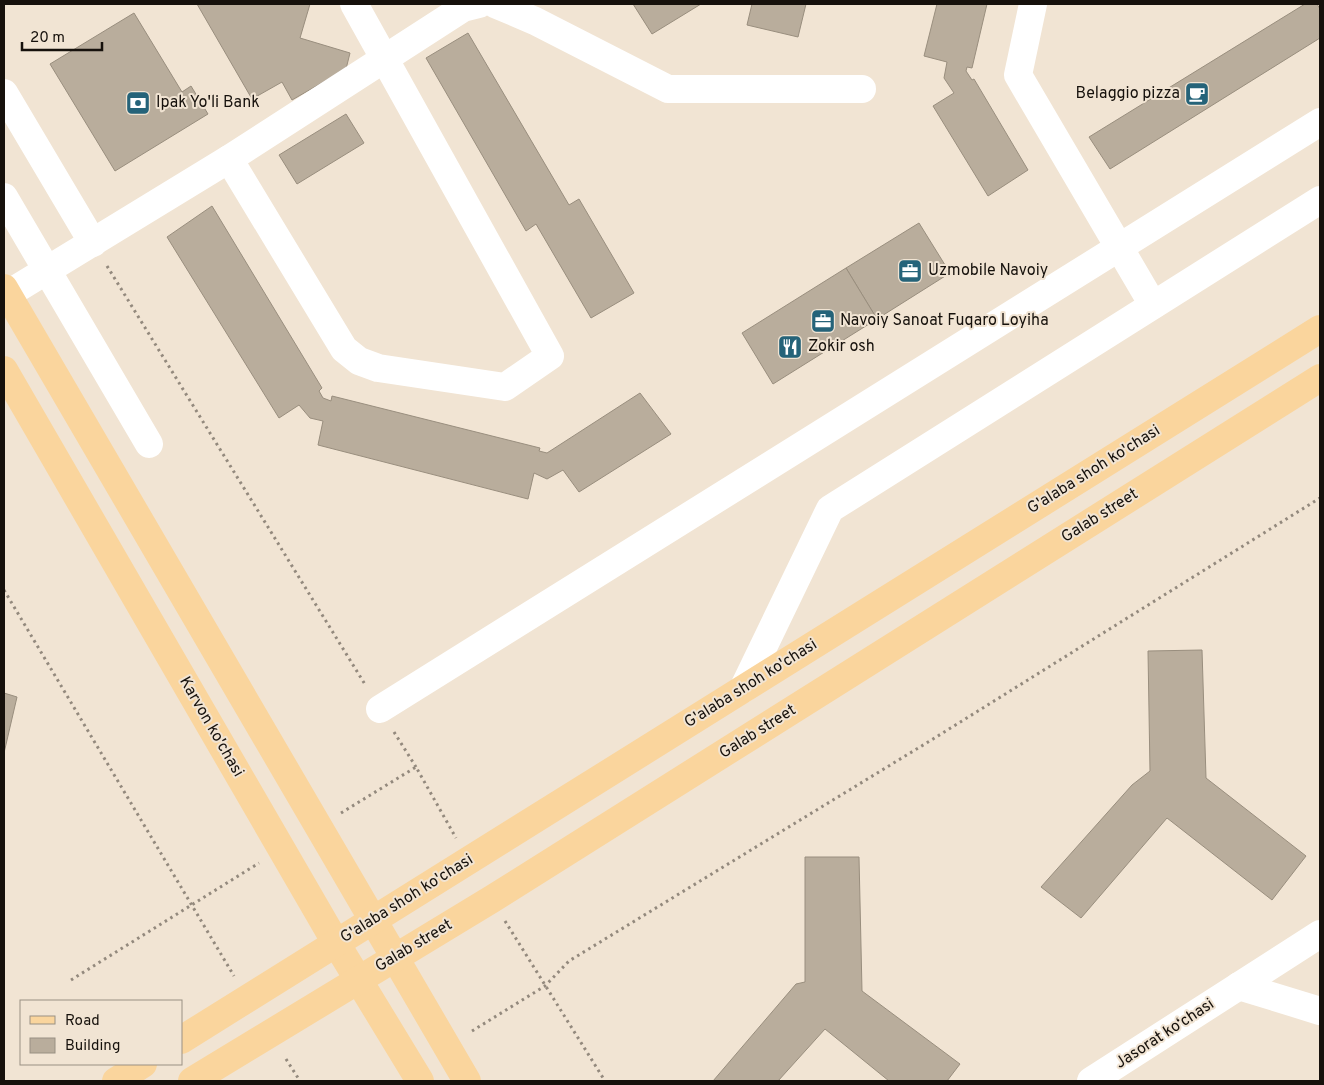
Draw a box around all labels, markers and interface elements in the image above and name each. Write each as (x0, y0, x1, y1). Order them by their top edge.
scale bar (22, 20, 102, 52)
text: 20 m (30, 29, 65, 48)
cafe icon: Belaggio pizza (1184, 81, 1210, 107)
place label: Belaggio pizza (1076, 84, 1180, 104)
bank icon: Ipak Yo'li Bank (125, 90, 151, 116)
place label: Ipak Yo'li Bank (156, 93, 260, 113)
office icon: Uzmobile Navoiy (897, 258, 923, 284)
place label: Uzmobile Navoiy (928, 261, 1048, 281)
office icon: Navoiy Sanoat Fuqaro Loyiha (810, 308, 836, 334)
place label: Navoiy Sanoat Fuqaro Loyiha (840, 311, 1049, 331)
restaurant icon: Zokir osh (777, 334, 803, 360)
place label: Zokir osh (808, 337, 875, 357)
street label: G'alaba shoh ko'chasi (1024, 421, 1164, 519)
street label: Galab street (1058, 485, 1142, 547)
street label: G'alaba shoh ko'chasi (681, 635, 821, 733)
street label: Karvon ko'chasi (174, 673, 248, 781)
street label: Galab street (716, 701, 800, 763)
street label: G'alaba shoh ko'chasi (337, 850, 477, 948)
street label: Galab street (372, 915, 456, 977)
street label: Jasorat ko‘chasi (1112, 995, 1218, 1073)
legend (20, 1000, 182, 1065)
text: Road (65, 1012, 100, 1031)
text: Building (65, 1037, 120, 1056)

